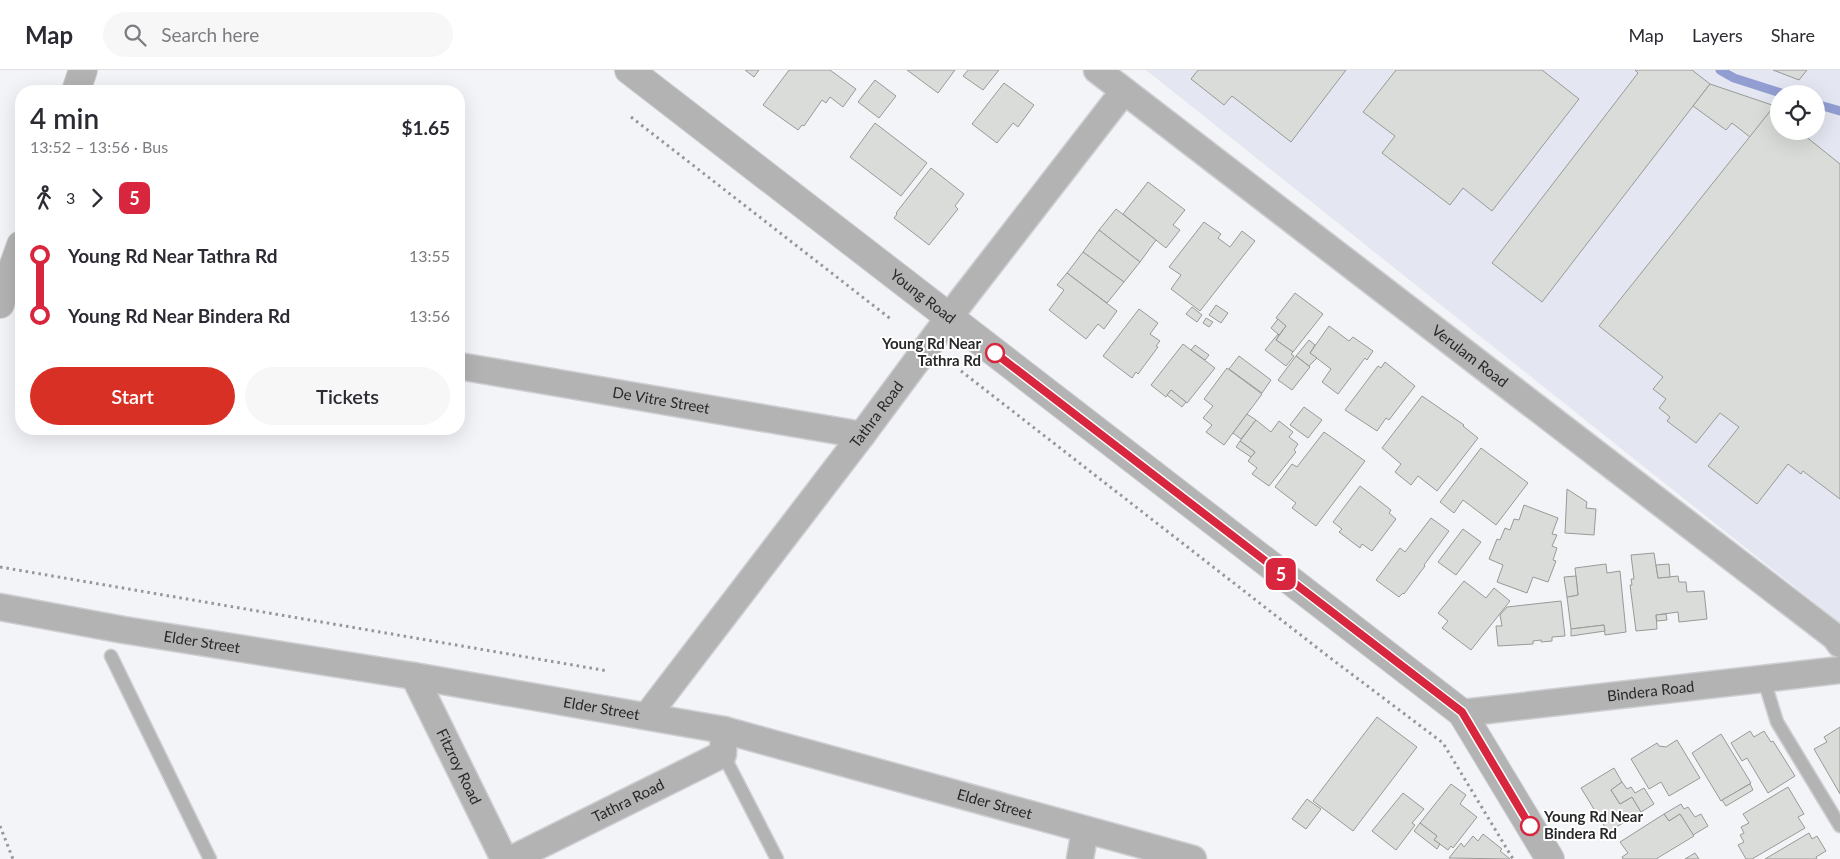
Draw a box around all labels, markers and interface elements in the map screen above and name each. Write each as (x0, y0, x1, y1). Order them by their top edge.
search box (103, 12, 453, 57)
text: Map (25, 20, 73, 49)
icon: search (121, 21, 149, 49)
text: Search here (161, 23, 259, 46)
text: Map (1628, 24, 1664, 46)
text: Layers (1692, 24, 1743, 46)
text: Share (1771, 24, 1815, 46)
map controls (1770, 85, 1825, 140)
button: locate (1770, 85, 1825, 140)
text: 4 min (30, 101, 99, 135)
text: $1.65 (401, 116, 450, 139)
text: 13:52 – 13:56 · Bus (30, 137, 168, 156)
icon: walk (30, 184, 58, 212)
icon: forward (83, 184, 111, 212)
text: 5 (129, 187, 140, 209)
text: 3 (66, 188, 75, 207)
text: Young Rd Near Tathra Rd (68, 244, 277, 267)
text: 13:55 (409, 246, 450, 265)
street label: Young Road (887, 265, 960, 327)
text: Young Rd Near Bindera Rd (68, 304, 290, 327)
text: 13:56 (409, 306, 450, 325)
street label: Verulam Road (1429, 321, 1512, 391)
place label: Young Rd Near Tathra Rd (881, 334, 981, 369)
marker: Young Rd Near Tathra Rd (985, 343, 1005, 363)
button: Start (30, 367, 235, 425)
button: Tickets (245, 367, 450, 425)
street label: Tathra Road (846, 377, 907, 451)
street label: De Vitre Street (611, 382, 712, 417)
line badge: 5 (1265, 558, 1297, 590)
text: 5 (1276, 563, 1286, 585)
street label: Elder Street (163, 626, 242, 656)
street label: Bindera Road (1606, 677, 1695, 704)
street label: Elder Street (562, 692, 642, 723)
street label: Fitzroy Road (433, 725, 486, 807)
street label: Tathra Road (589, 775, 667, 826)
street label: Elder Street (955, 785, 1035, 823)
place label: Young Rd Near Bindera Rd (1543, 807, 1643, 842)
marker: Young Rd Near Bindera Rd (1520, 816, 1540, 836)

